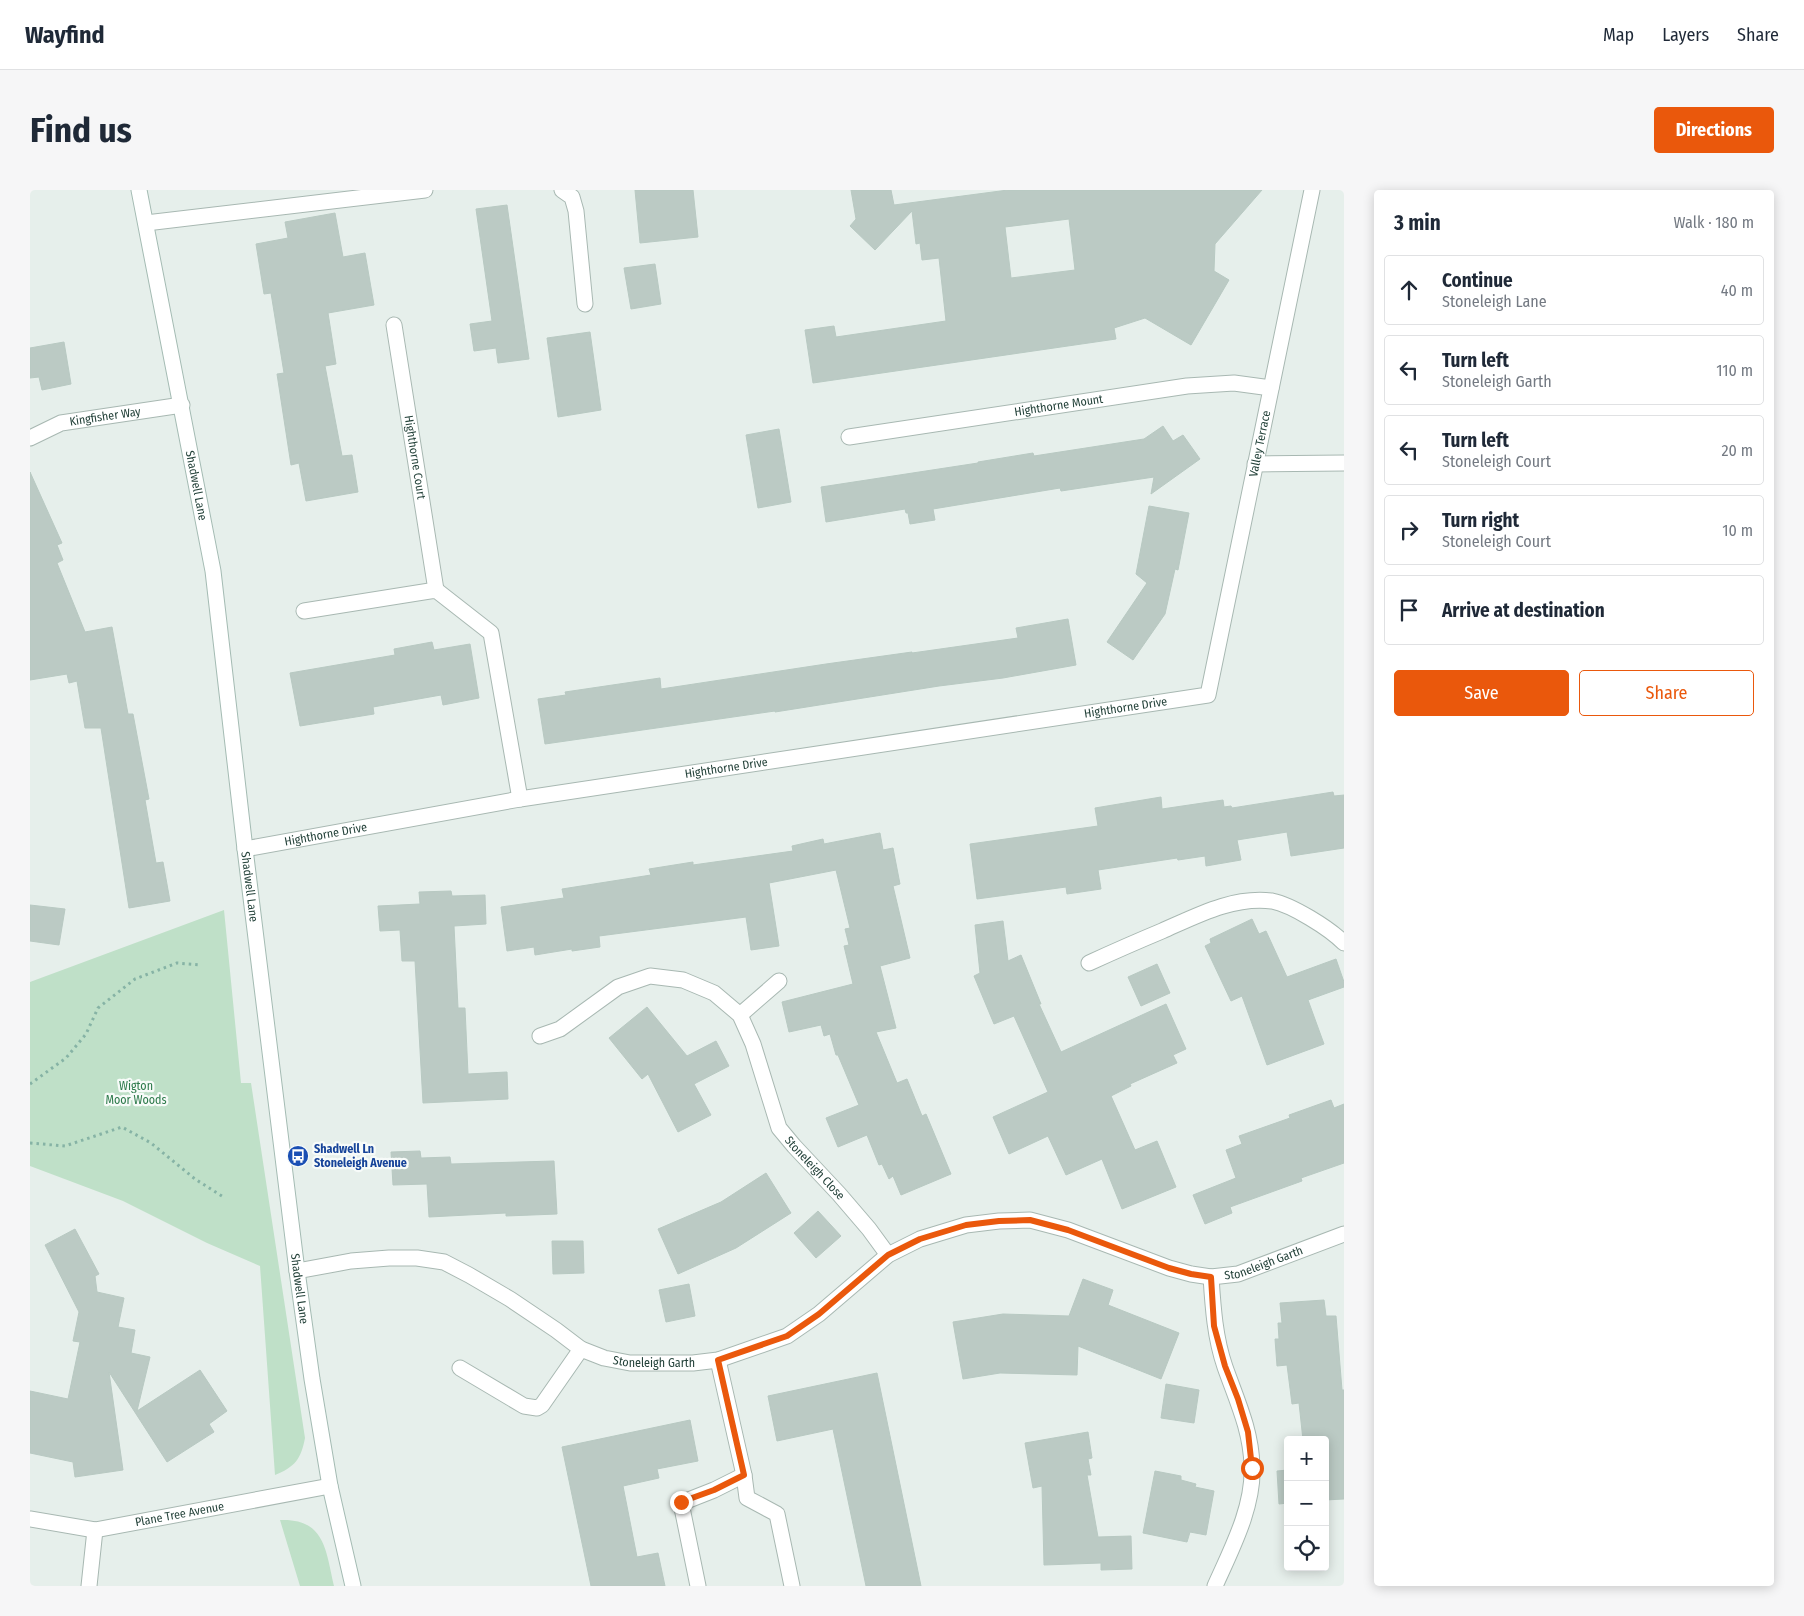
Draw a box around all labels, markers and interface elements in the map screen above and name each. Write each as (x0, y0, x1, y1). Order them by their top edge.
text: Wayfind (25, 21, 105, 49)
text: Map (1603, 24, 1634, 46)
text: Layers (1662, 24, 1709, 46)
text: Share (1737, 24, 1779, 46)
button: Directions (1654, 107, 1774, 153)
text: Find us (30, 109, 132, 151)
text: 3 min (1394, 210, 1441, 236)
text: Walk · 180 m (1674, 213, 1754, 232)
text: Continue (1442, 269, 1513, 292)
icon: ahead (1395, 276, 1423, 304)
text: 40 m (1721, 281, 1753, 300)
text: Stoneleigh Lane (1442, 292, 1547, 311)
text: Turn left (1442, 349, 1509, 372)
icon: left (1395, 356, 1423, 384)
text: 110 m (1716, 361, 1753, 380)
text: Stoneleigh Garth (1442, 372, 1552, 391)
street label: Highthorne Mount (1013, 392, 1104, 419)
street label: Kingfisher Way (69, 404, 142, 429)
street label: Valley Terrace (1246, 409, 1273, 478)
street label: Highthorne Court (401, 414, 429, 500)
text: Turn left (1442, 429, 1509, 452)
icon: left (1395, 436, 1423, 464)
text: 20 m (1722, 441, 1753, 460)
street label: Shadwell Lane (183, 449, 210, 522)
text: Stoneleigh Court (1442, 452, 1551, 471)
text: Turn right (1442, 509, 1519, 532)
icon: right (1395, 516, 1423, 544)
text: 10 m (1722, 521, 1753, 540)
text: Stoneleigh Court (1442, 532, 1551, 551)
icon: arrive (1395, 596, 1423, 624)
text: Arrive at destination (1442, 599, 1605, 622)
button: Save (1394, 670, 1569, 716)
button: Share (1579, 670, 1754, 716)
street label: Highthorne Drive (1083, 694, 1168, 721)
street label: Highthorne Drive (684, 755, 769, 781)
street label: Highthorne Drive (283, 820, 368, 849)
street label: Shadwell Lane (238, 851, 261, 923)
park label: Wigton Moor Woods (105, 1079, 167, 1107)
street label: Stoneleigh Close (782, 1133, 848, 1203)
place label: Shadwell Ln Stoneleigh Avenue (314, 1142, 407, 1170)
bus stop icon: Shadwell Ln Stoneleigh Avenue (286, 1144, 310, 1168)
street label: Stoneleigh Garth (1224, 1243, 1305, 1282)
street label: Shadwell Lane (288, 1253, 311, 1325)
street label: Stoneleigh Garth (612, 1353, 695, 1370)
map controls (1284, 1436, 1329, 1571)
button: + (1284, 1436, 1329, 1481)
route start (1241, 1457, 1264, 1480)
button: − (1284, 1481, 1329, 1526)
route end (670, 1491, 693, 1514)
street label: Plane Tree Avenue (134, 1499, 225, 1529)
button: locate (1284, 1526, 1329, 1571)

